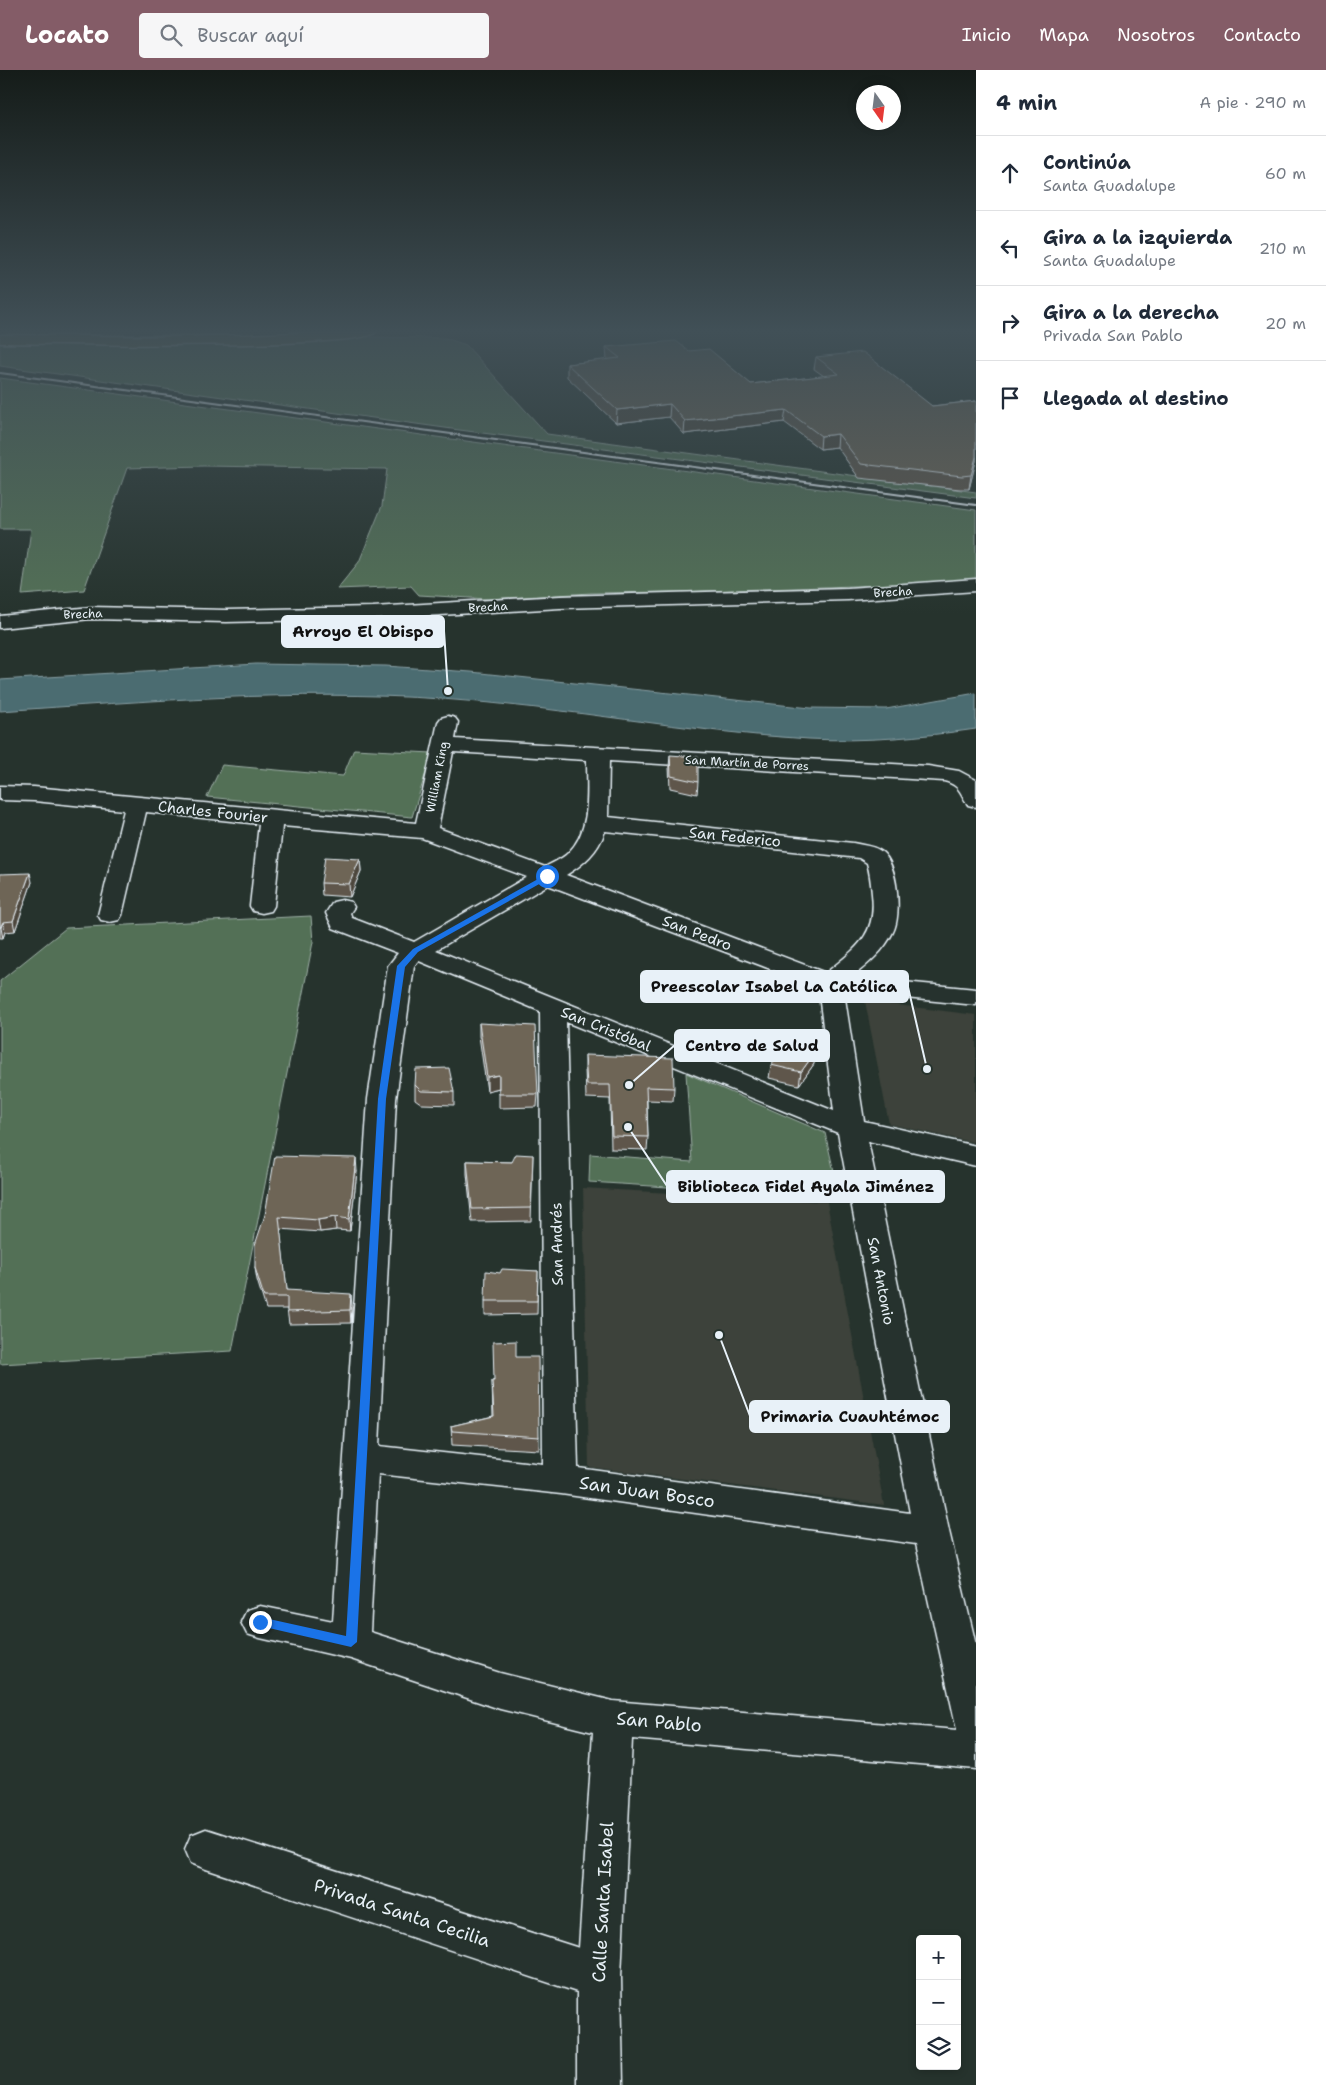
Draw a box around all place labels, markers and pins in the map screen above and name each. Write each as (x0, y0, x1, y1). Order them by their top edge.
callout: Arroyo El Obispo (282, 616, 444, 647)
callout: Preescolar Isabel La Católica (641, 971, 908, 1002)
callout: Centro de Salud (675, 1030, 829, 1061)
callout: Biblioteca Fidel Ayala Jiménez (667, 1171, 944, 1202)
callout: Primaria Cuauhtémoc (750, 1401, 949, 1432)

